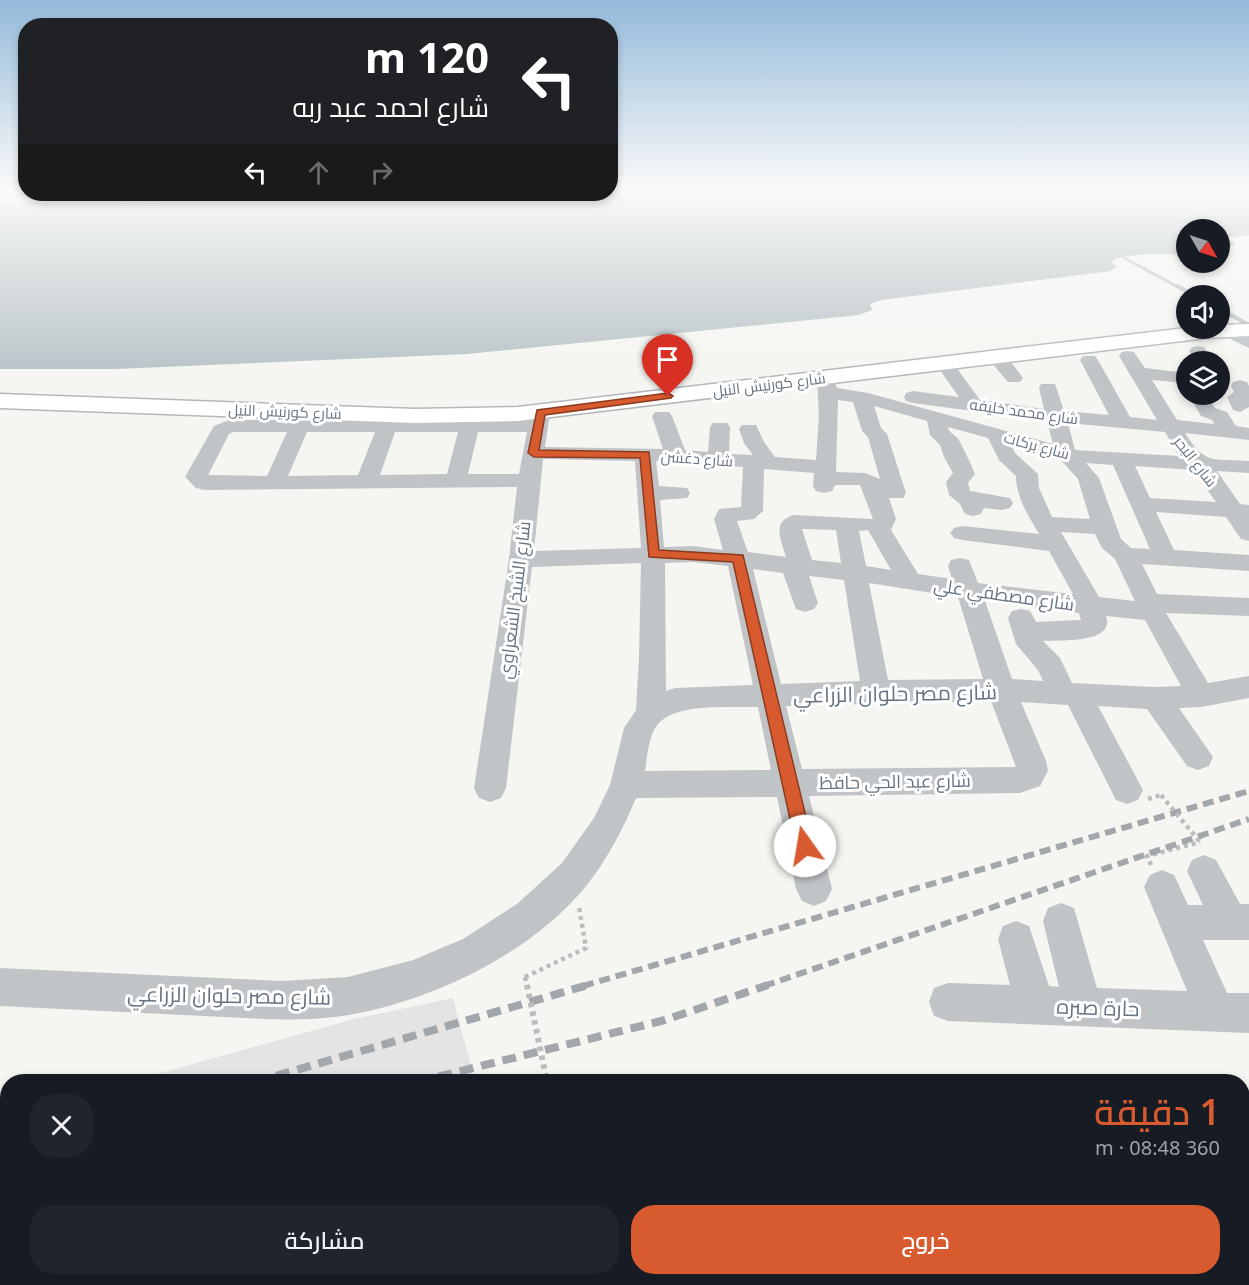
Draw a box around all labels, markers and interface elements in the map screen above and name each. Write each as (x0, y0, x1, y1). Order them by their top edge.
text: 120 m (365, 28, 489, 85)
icon: left (510, 42, 588, 120)
text: شارع احمد عبد ربه (292, 88, 489, 125)
icon: left (239, 156, 272, 189)
icon: ahead (302, 156, 335, 189)
icon: right (365, 156, 398, 189)
north arrow (1176, 219, 1230, 273)
map controls (1176, 219, 1230, 405)
button: sound (1176, 285, 1230, 339)
pin (642, 334, 693, 396)
icon: arrive (651, 343, 684, 376)
button: layers (1176, 351, 1230, 405)
street label: شارع كورنيش النيل (711, 367, 827, 403)
street label: شارع محمد خليفه (968, 393, 1080, 430)
street label: شارع كورنيش النيل (228, 399, 342, 425)
street label: شارع بركات (1001, 427, 1072, 465)
street label: شارع البحر (1168, 431, 1222, 492)
street label: شارع دغشن (660, 446, 734, 472)
street label: شارع الشيخ الشعراوي (492, 520, 539, 681)
street label: شارع مصطفي علي (932, 572, 1076, 619)
street label: شارع مصر حلوان الزراعي (793, 677, 997, 712)
street label: شارع عبد الحي حافظ (819, 768, 971, 797)
position arrow (773, 814, 837, 878)
street label: شارع مصر حلوان الزراعي (127, 979, 331, 1014)
street label: حارة صبره (1056, 992, 1140, 1022)
text: 1 دقيقة (1094, 1087, 1220, 1136)
button: close (30, 1094, 93, 1157)
text: 360 m · 08:48 (1095, 1134, 1220, 1161)
button: مشاركة (30, 1205, 619, 1274)
button: خروج (631, 1205, 1220, 1274)

